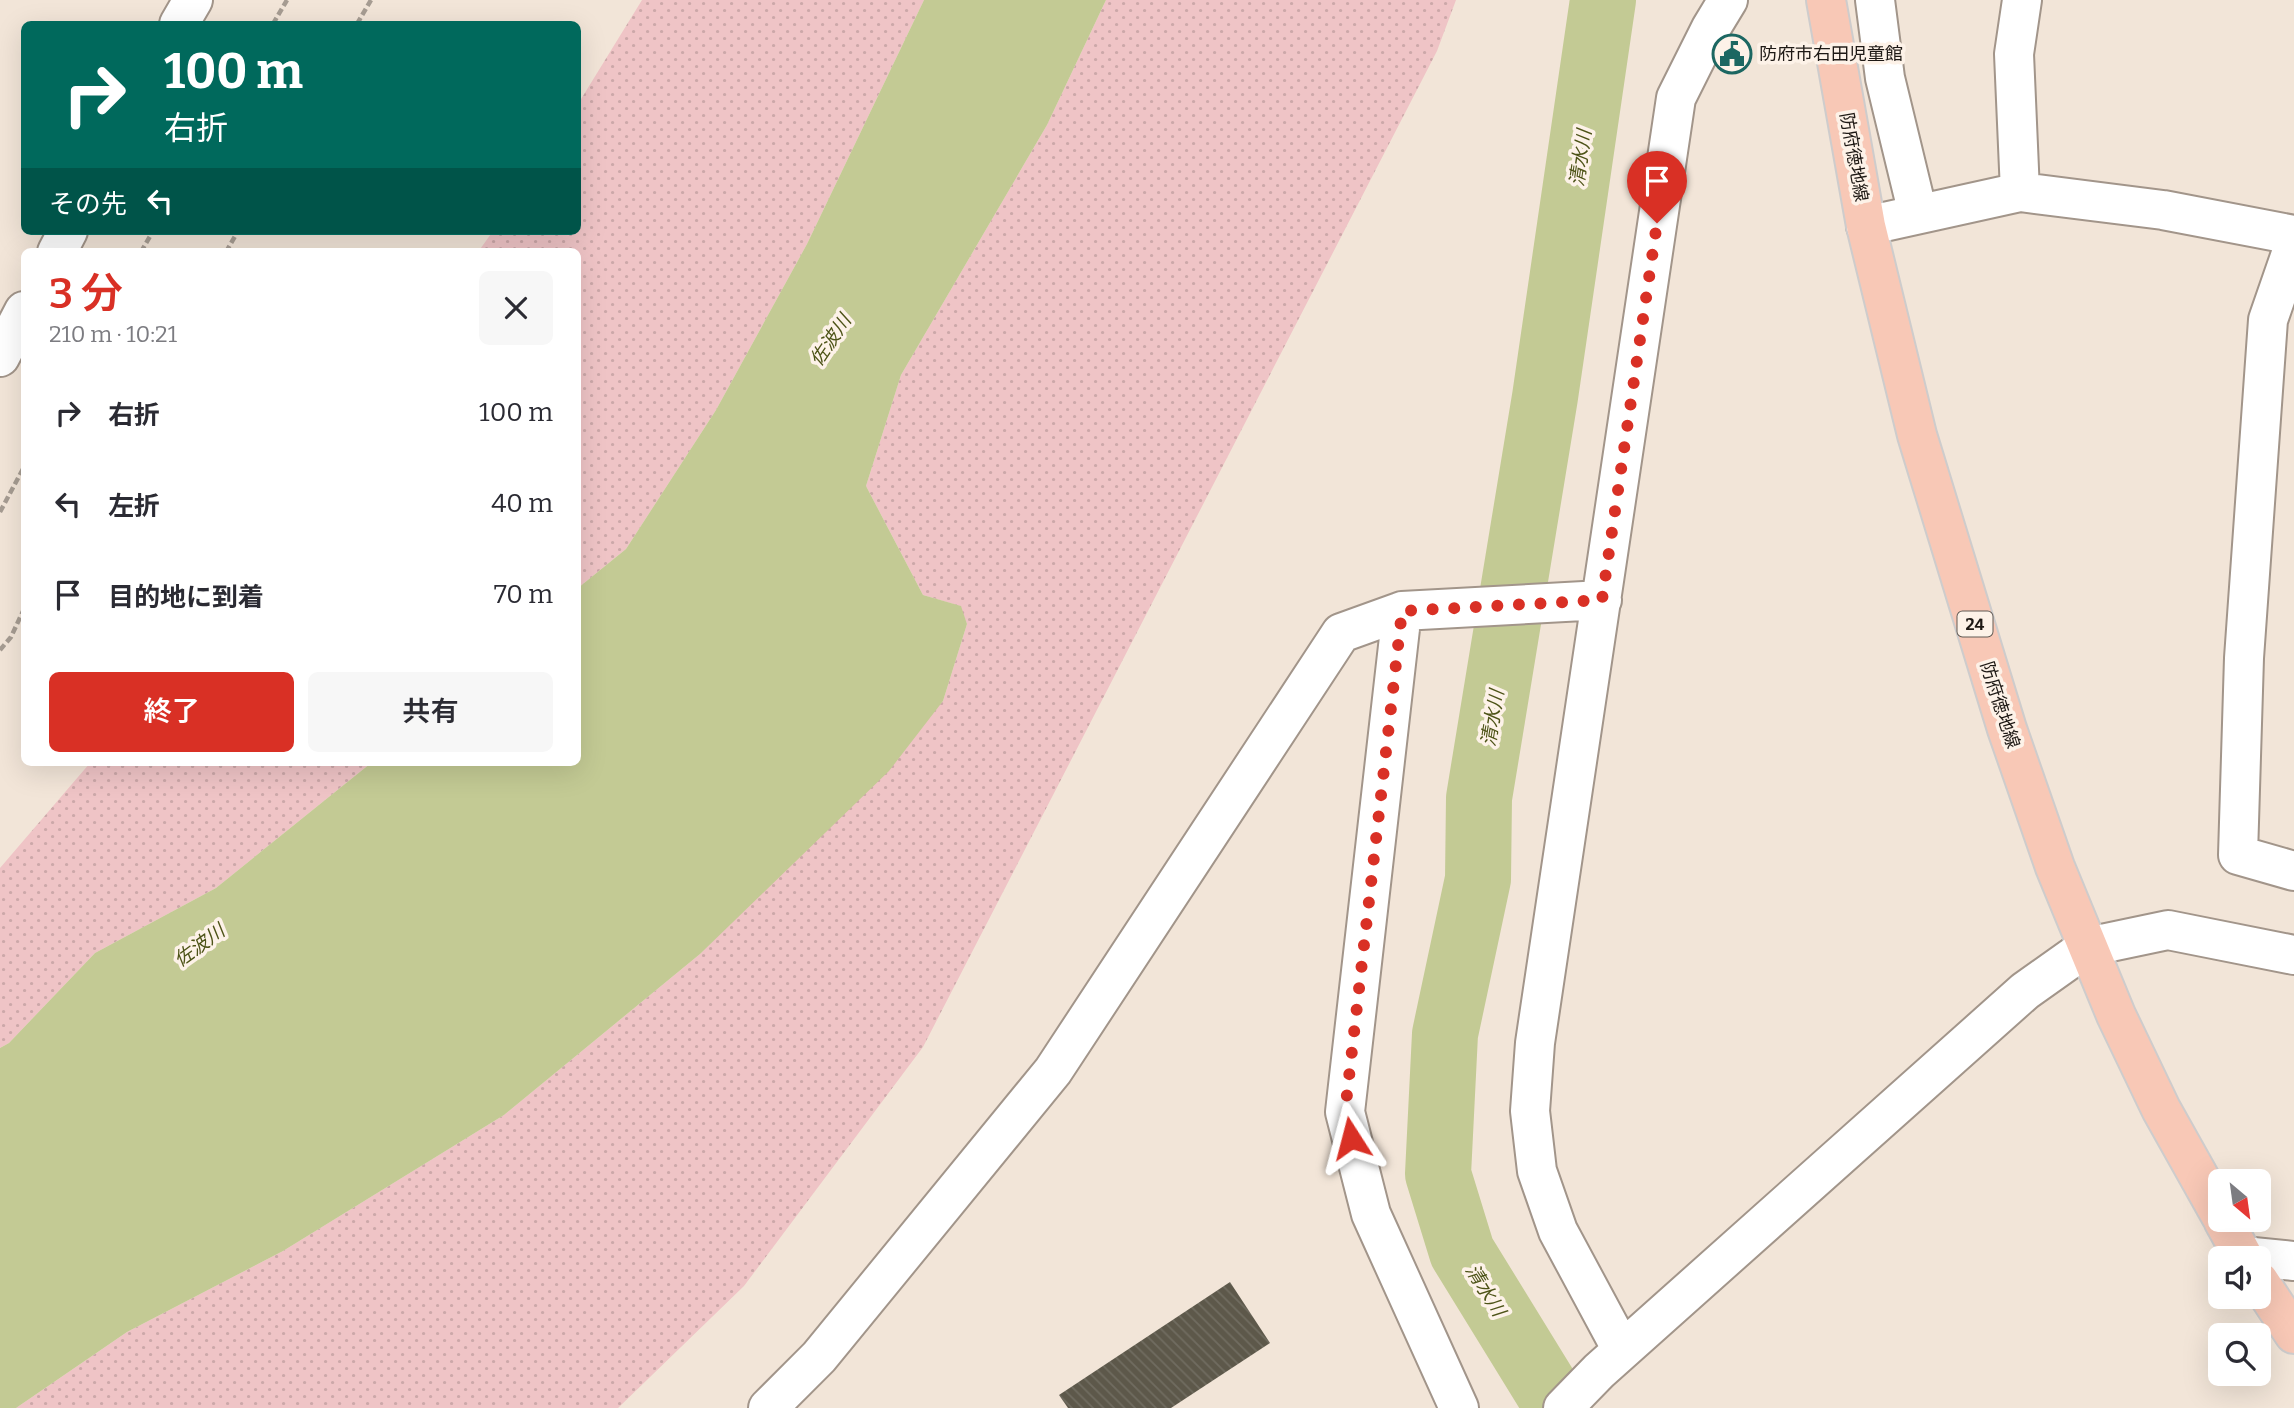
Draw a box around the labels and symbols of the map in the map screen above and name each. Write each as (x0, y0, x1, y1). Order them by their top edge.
public building icon: 防府市右田児童館 (1711, 33, 1753, 75)
place label: 防府市右田児童館 (1759, 43, 1903, 65)
street label: 防府徳地線 (1835, 111, 1873, 203)
water label: 清水川 (1565, 126, 1596, 188)
pin (1627, 151, 1687, 223)
water label: 佐波川 (805, 309, 857, 370)
road number: 24 (1958, 611, 1993, 636)
street label: 防府徳地線 (1976, 659, 2024, 751)
water label: 清水川 (1477, 686, 1509, 748)
water label: 佐波川 (169, 918, 231, 971)
position arrow (1314, 1101, 1388, 1175)
north arrow (2208, 1169, 2272, 1232)
water label: 清水川 (1461, 1260, 1511, 1322)

